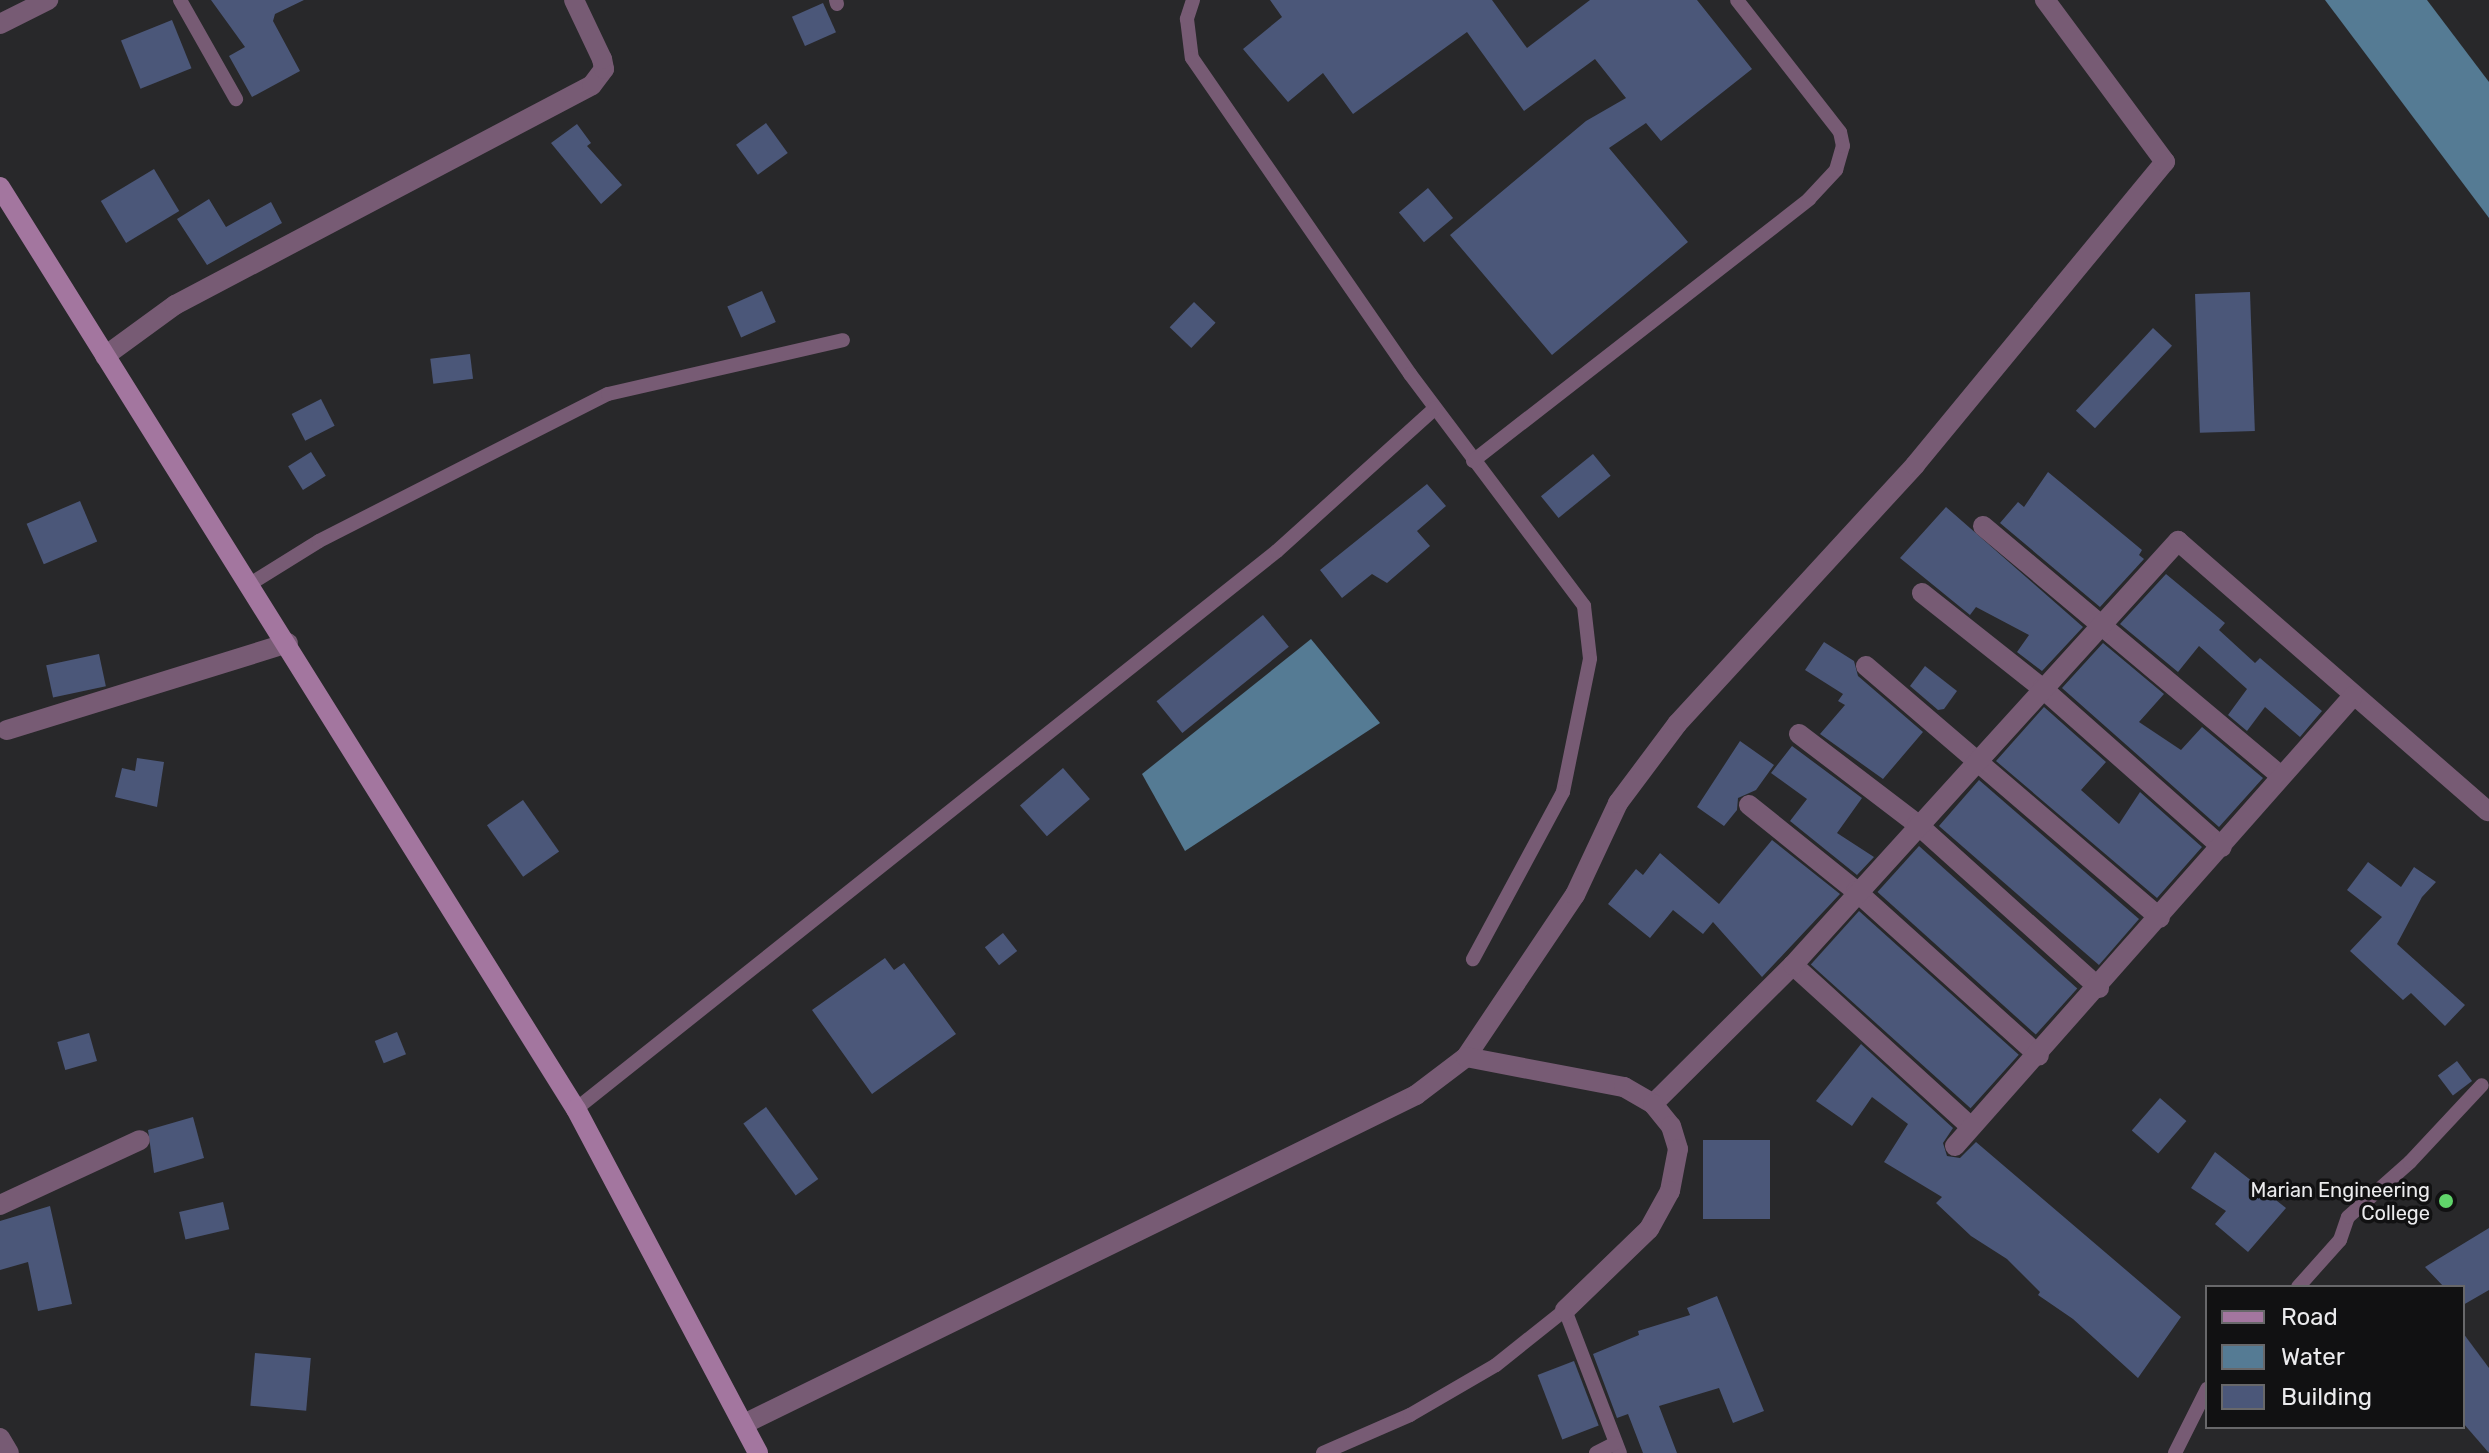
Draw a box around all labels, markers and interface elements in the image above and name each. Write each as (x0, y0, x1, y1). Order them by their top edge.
place label: Marian Engineering College (2251, 1178, 2430, 1225)
marker: Marian Engineering College (2437, 1192, 2455, 1210)
legend (2205, 1285, 2465, 1429)
text: Road (2281, 1303, 2338, 1331)
text: Water (2281, 1343, 2345, 1371)
text: Building (2281, 1383, 2372, 1411)

